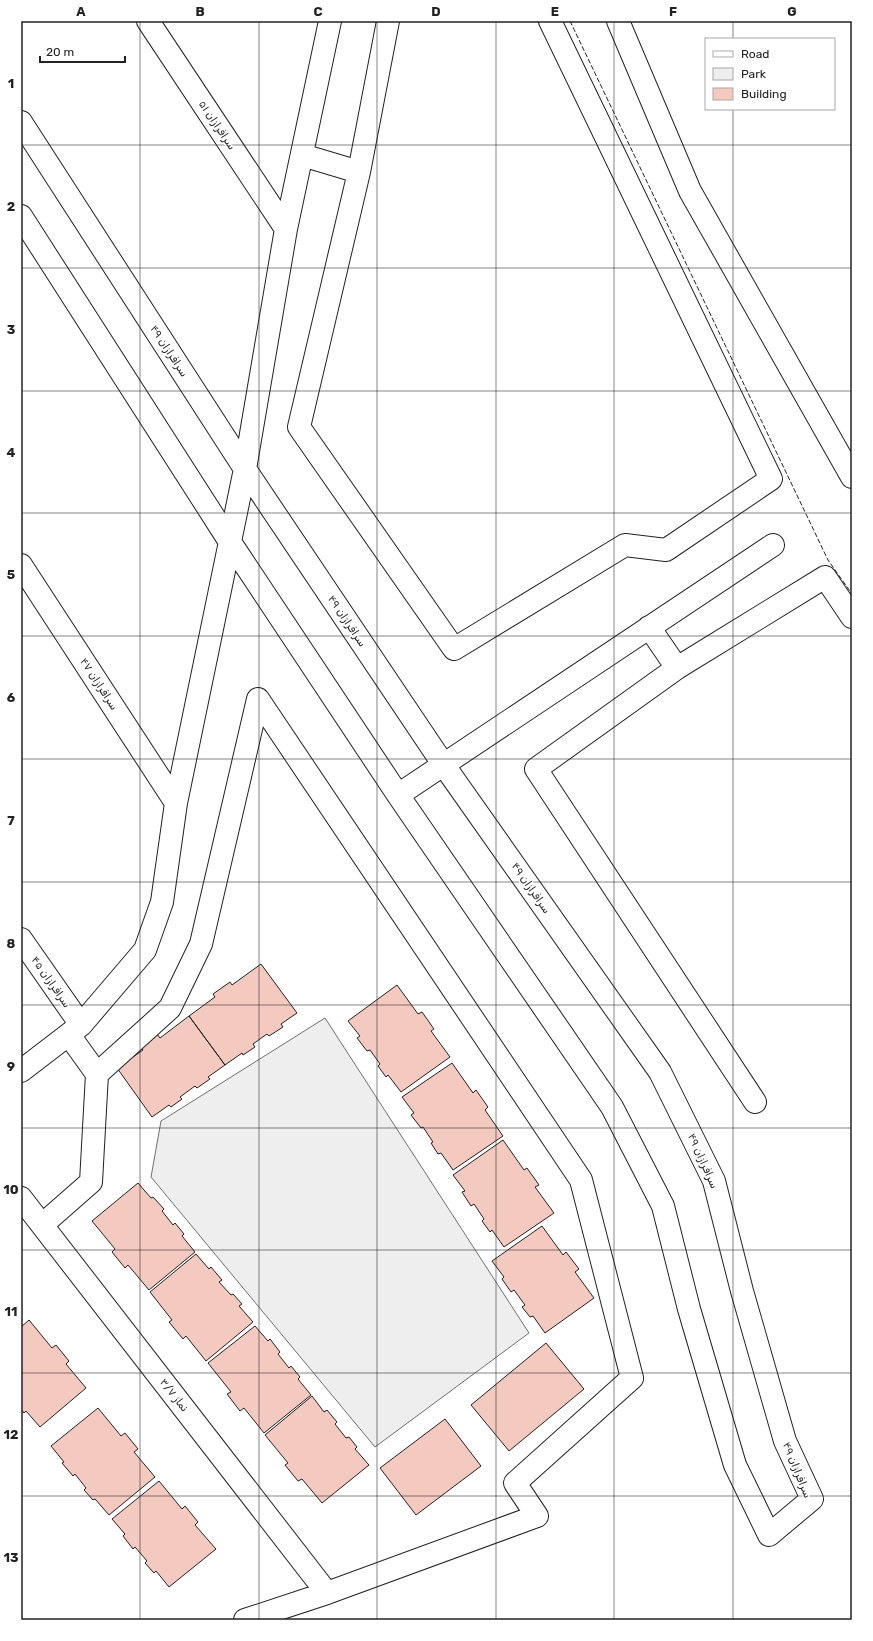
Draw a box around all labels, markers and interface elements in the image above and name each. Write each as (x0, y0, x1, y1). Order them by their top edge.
text: A (76, 4, 86, 19)
text: B (195, 4, 205, 19)
text: C (313, 4, 323, 19)
text: D (431, 4, 441, 19)
text: E (551, 4, 559, 19)
text: F (669, 4, 677, 19)
text: G (787, 4, 797, 19)
scale bar (40, 38, 125, 64)
legend (705, 38, 835, 110)
text: 20 m (46, 45, 74, 59)
text: Road (741, 47, 769, 61)
text: Park (741, 67, 767, 81)
text: 1 (8, 76, 14, 91)
text: Building (741, 87, 787, 101)
street label: سرافرازان ۵۱ (196, 98, 238, 152)
text: 2 (7, 199, 15, 214)
text: 3 (7, 322, 16, 337)
street label: سرافرازان ۴۹ (147, 323, 191, 379)
text: 4 (7, 445, 16, 460)
text: 5 (7, 567, 15, 582)
street label: سرافرازان ۴۹ (325, 593, 369, 649)
street label: سرافرازان ۴۷ (77, 655, 121, 713)
text: 6 (7, 690, 16, 705)
text: 7 (7, 813, 15, 828)
street label: سرافرازان ۴۹ (509, 860, 553, 916)
text: 8 (7, 936, 16, 951)
street label: سرافرازان ۴۵ (29, 954, 73, 1010)
text: 9 (7, 1059, 15, 1074)
street label: سرافرازان ۴۹ (685, 1131, 721, 1191)
text: 10 (3, 1182, 19, 1197)
text: 11 (5, 1304, 17, 1319)
street label: نماز ۳/۷ (157, 1376, 191, 1414)
text: 12 (4, 1427, 18, 1442)
street label: سرافرازان ۴۹ (780, 1440, 814, 1500)
text: 13 (3, 1550, 19, 1565)

